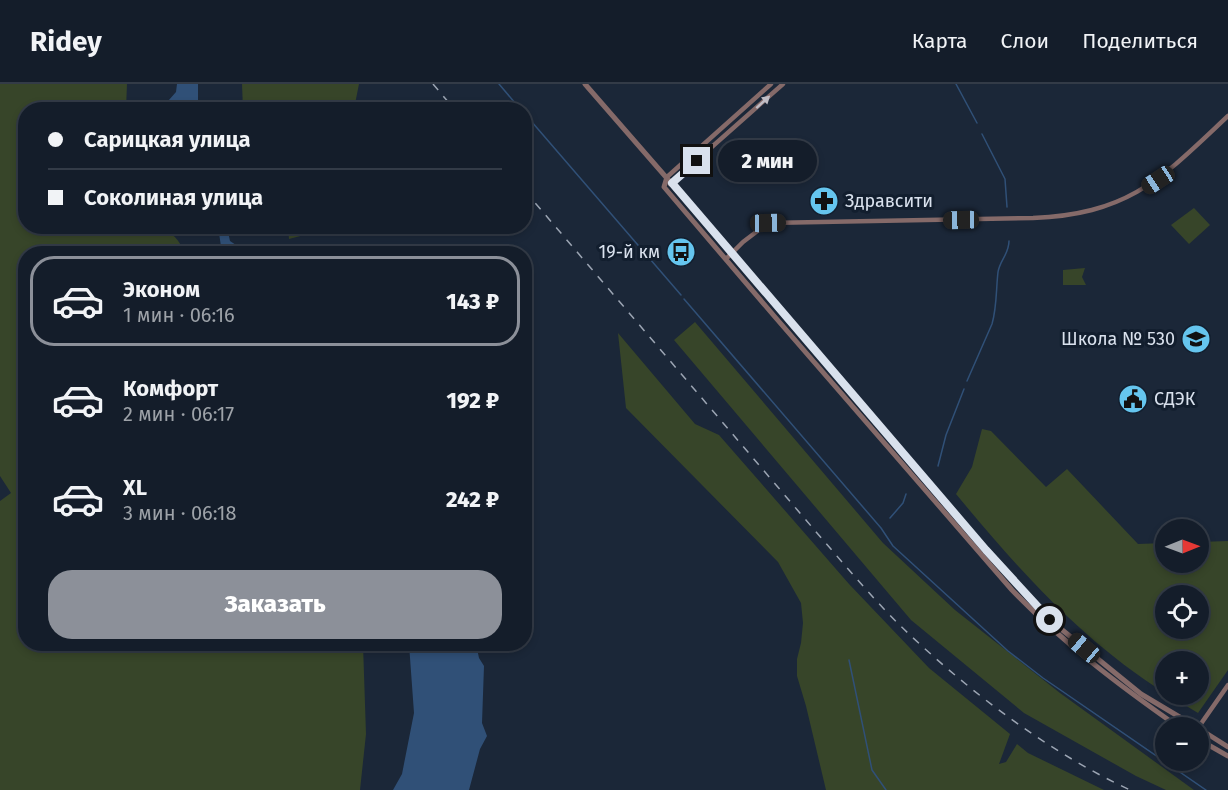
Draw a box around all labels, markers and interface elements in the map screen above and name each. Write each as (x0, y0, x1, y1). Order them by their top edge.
text: Ridey (30, 25, 102, 58)
text: Карта (912, 28, 968, 54)
text: Слои (1001, 28, 1049, 54)
text: Поделиться (1082, 28, 1198, 54)
one-way arrow (755, 96, 770, 109)
text: Сарицкая улица (84, 126, 251, 153)
callout: 2 мин (718, 140, 817, 182)
route end (683, 147, 710, 174)
text: 2 мин (742, 149, 793, 173)
car (1138, 163, 1178, 197)
text: Соколиная улица (84, 184, 263, 211)
pharmacy icon: Здравсити (808, 185, 840, 217)
place label: Здравсити (845, 190, 933, 212)
car (943, 211, 979, 229)
car (750, 214, 786, 232)
bus stop icon: 19-й км (665, 236, 697, 268)
place label: 19-й км (599, 241, 660, 263)
icon: car (51, 274, 105, 328)
text: Эконом (123, 276, 200, 303)
text: 143 ₽ (446, 288, 499, 315)
text: 1 мин · 06:16 (123, 303, 235, 327)
school or university icon: Школа № 530 (1180, 323, 1212, 355)
place label: Школа № 530 (1061, 328, 1175, 350)
icon: car (51, 373, 105, 427)
text: Комфорт (123, 375, 218, 402)
public building icon: СДЭК (1117, 383, 1149, 415)
text: 192 ₽ (447, 387, 499, 414)
place label: СДЭК (1154, 388, 1196, 410)
text: 2 мин · 06:17 (123, 402, 234, 426)
icon: car (51, 472, 105, 526)
text: XL (123, 474, 147, 501)
text: 242 ₽ (446, 486, 499, 513)
text: 3 мин · 06:18 (123, 501, 236, 525)
north arrow (1155, 519, 1209, 573)
map controls (1155, 519, 1209, 771)
button: Заказать (48, 570, 502, 639)
button: locate (1155, 585, 1209, 639)
route start (1036, 606, 1063, 633)
car (1064, 630, 1104, 666)
button: + (1155, 651, 1209, 705)
button: − (1155, 717, 1209, 771)

